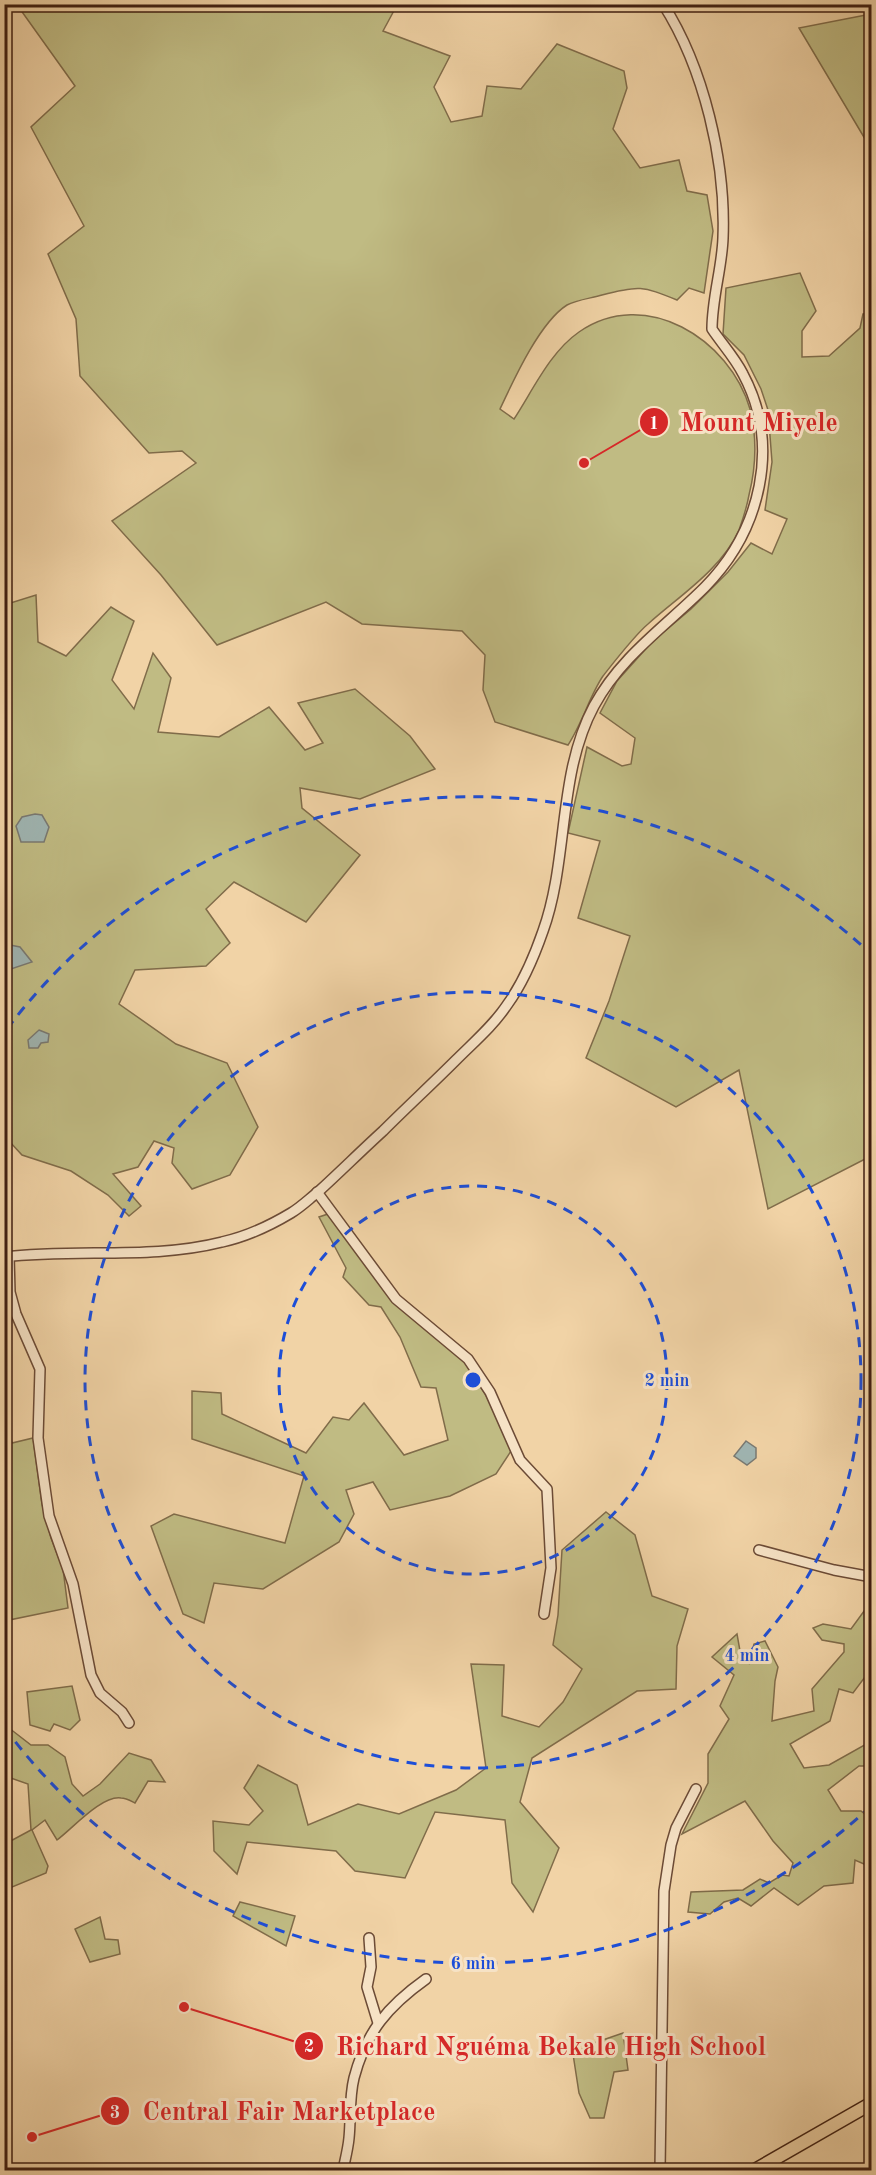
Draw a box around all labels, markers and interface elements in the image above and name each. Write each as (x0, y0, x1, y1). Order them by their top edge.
callout: Mount Miyele (639, 400, 850, 444)
text: Mount Miyele (680, 411, 838, 437)
text: 1 (649, 415, 659, 433)
centre of rings (463, 1370, 483, 1390)
text: 2 min (644, 1372, 690, 1390)
text: 4 min (724, 1647, 770, 1665)
text: 6 min (450, 1955, 496, 1973)
callout: Richard Nguéma Bekale High School (294, 2024, 778, 2068)
text: Richard Nguéma Bekale High School (336, 2035, 766, 2061)
text: 2 (304, 2038, 314, 2056)
callout: Central Fair Marketplace (100, 2089, 447, 2133)
text: Central Fair Marketplace (143, 2100, 435, 2126)
text: 3 (110, 2104, 120, 2122)

